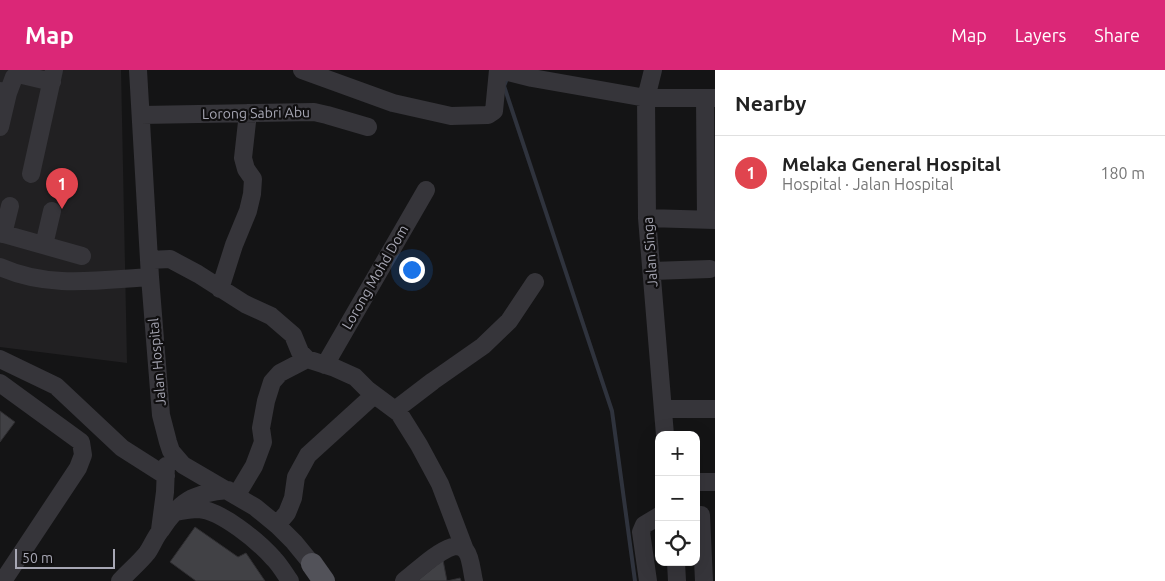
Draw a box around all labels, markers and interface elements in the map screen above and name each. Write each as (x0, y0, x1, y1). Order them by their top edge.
text: Map (25, 22, 74, 49)
text: Map (951, 25, 987, 45)
text: Layers (1015, 25, 1066, 45)
text: Share (1094, 25, 1140, 45)
text: Nearby (735, 91, 806, 115)
street label: Lorong Sabri Abu (202, 104, 310, 122)
text: Melaka General Hospital (782, 153, 1001, 175)
text: 1 (746, 164, 756, 182)
text: 180 m (1100, 164, 1145, 182)
pin: 1 (46, 168, 78, 209)
text: Hospital · Jalan Hospital (782, 175, 953, 193)
street label: Jalan Singa (640, 216, 660, 288)
street label: Lorong Mohd Dom (339, 222, 411, 332)
your location (399, 257, 425, 283)
street label: Jalan Hospital (145, 317, 169, 407)
map controls (655, 431, 700, 566)
button: + (655, 431, 700, 476)
button: − (655, 476, 700, 521)
button: locate (655, 521, 700, 566)
scale bar (15, 546, 115, 569)
text: 50 m (22, 550, 53, 566)

